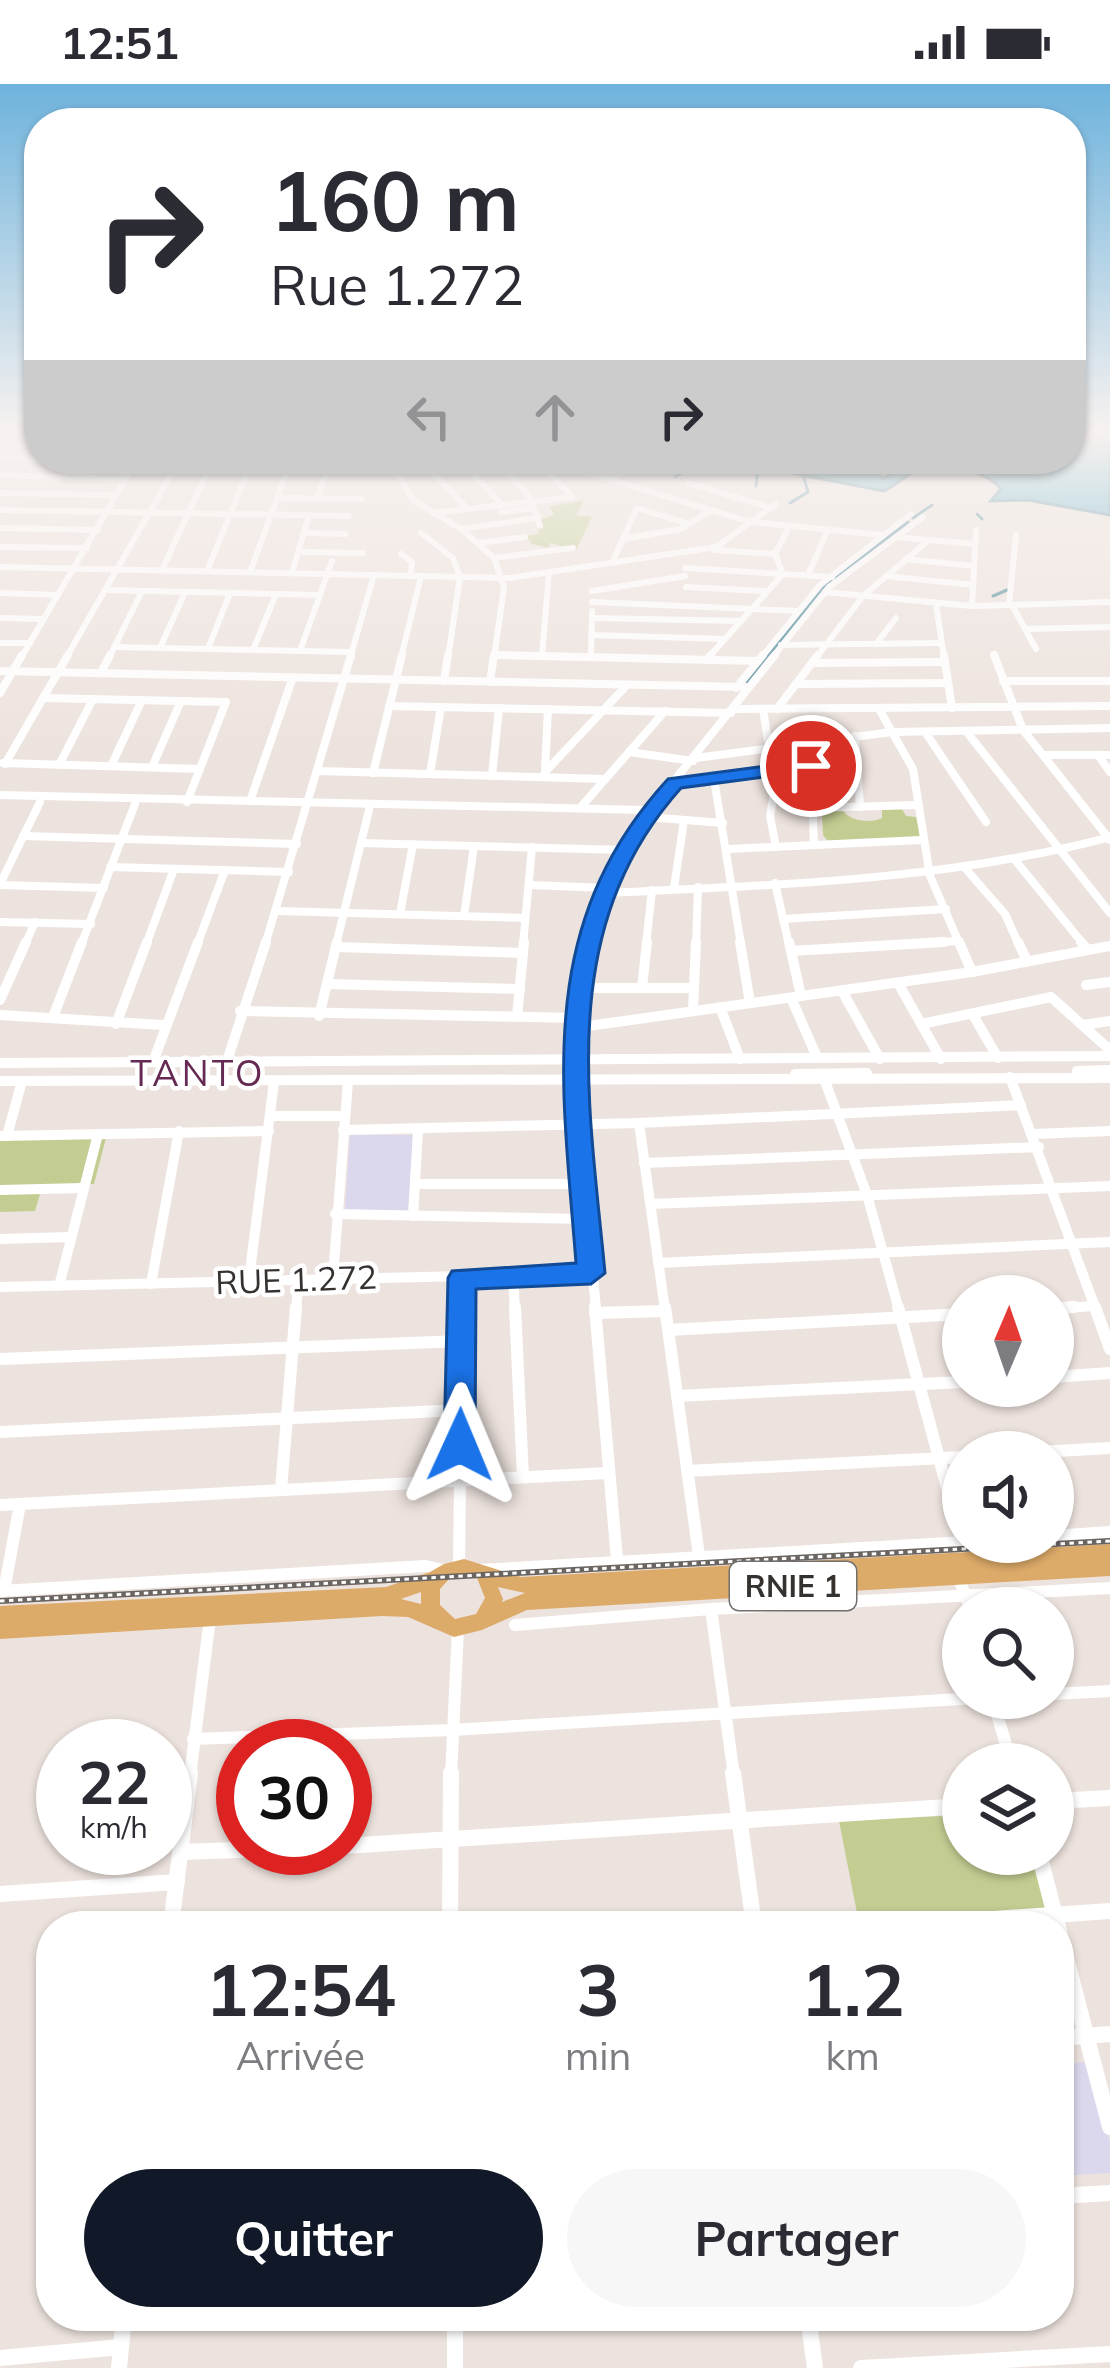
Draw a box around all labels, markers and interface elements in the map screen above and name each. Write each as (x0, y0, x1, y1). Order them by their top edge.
text: 12:51 (60, 14, 179, 70)
text: 160 m (270, 147, 520, 252)
icon: right (72, 156, 228, 312)
text: Rue 1.272 (270, 251, 524, 319)
icon: left (396, 384, 462, 450)
icon: ahead (522, 384, 588, 450)
icon: right (648, 384, 714, 450)
pin (760, 715, 862, 817)
icon: arrive (778, 733, 844, 799)
district label: TANTO (130, 1050, 266, 1095)
street label: RUE 1.272 (214, 1256, 378, 1302)
north arrow (942, 1275, 1074, 1407)
map controls (942, 1275, 1074, 1875)
position arrow (397, 1382, 523, 1508)
button: sound (942, 1431, 1074, 1563)
road number: RNIE 1 (730, 1562, 856, 1610)
button: search (942, 1587, 1074, 1719)
speed limit sign: 30 (216, 1719, 372, 1875)
button: layers (942, 1743, 1074, 1875)
text: 22 (78, 1744, 150, 1819)
text: km/h (80, 1808, 148, 1846)
text: 12:54 (205, 1944, 396, 2034)
text: 3 (577, 1944, 620, 2034)
text: 1.2 (801, 1944, 905, 2034)
text: Arrivée (236, 2031, 365, 2080)
text: min (565, 2031, 631, 2080)
text: km (826, 2031, 880, 2080)
button: Quitter (84, 2169, 543, 2307)
button: Partager (567, 2169, 1026, 2307)

